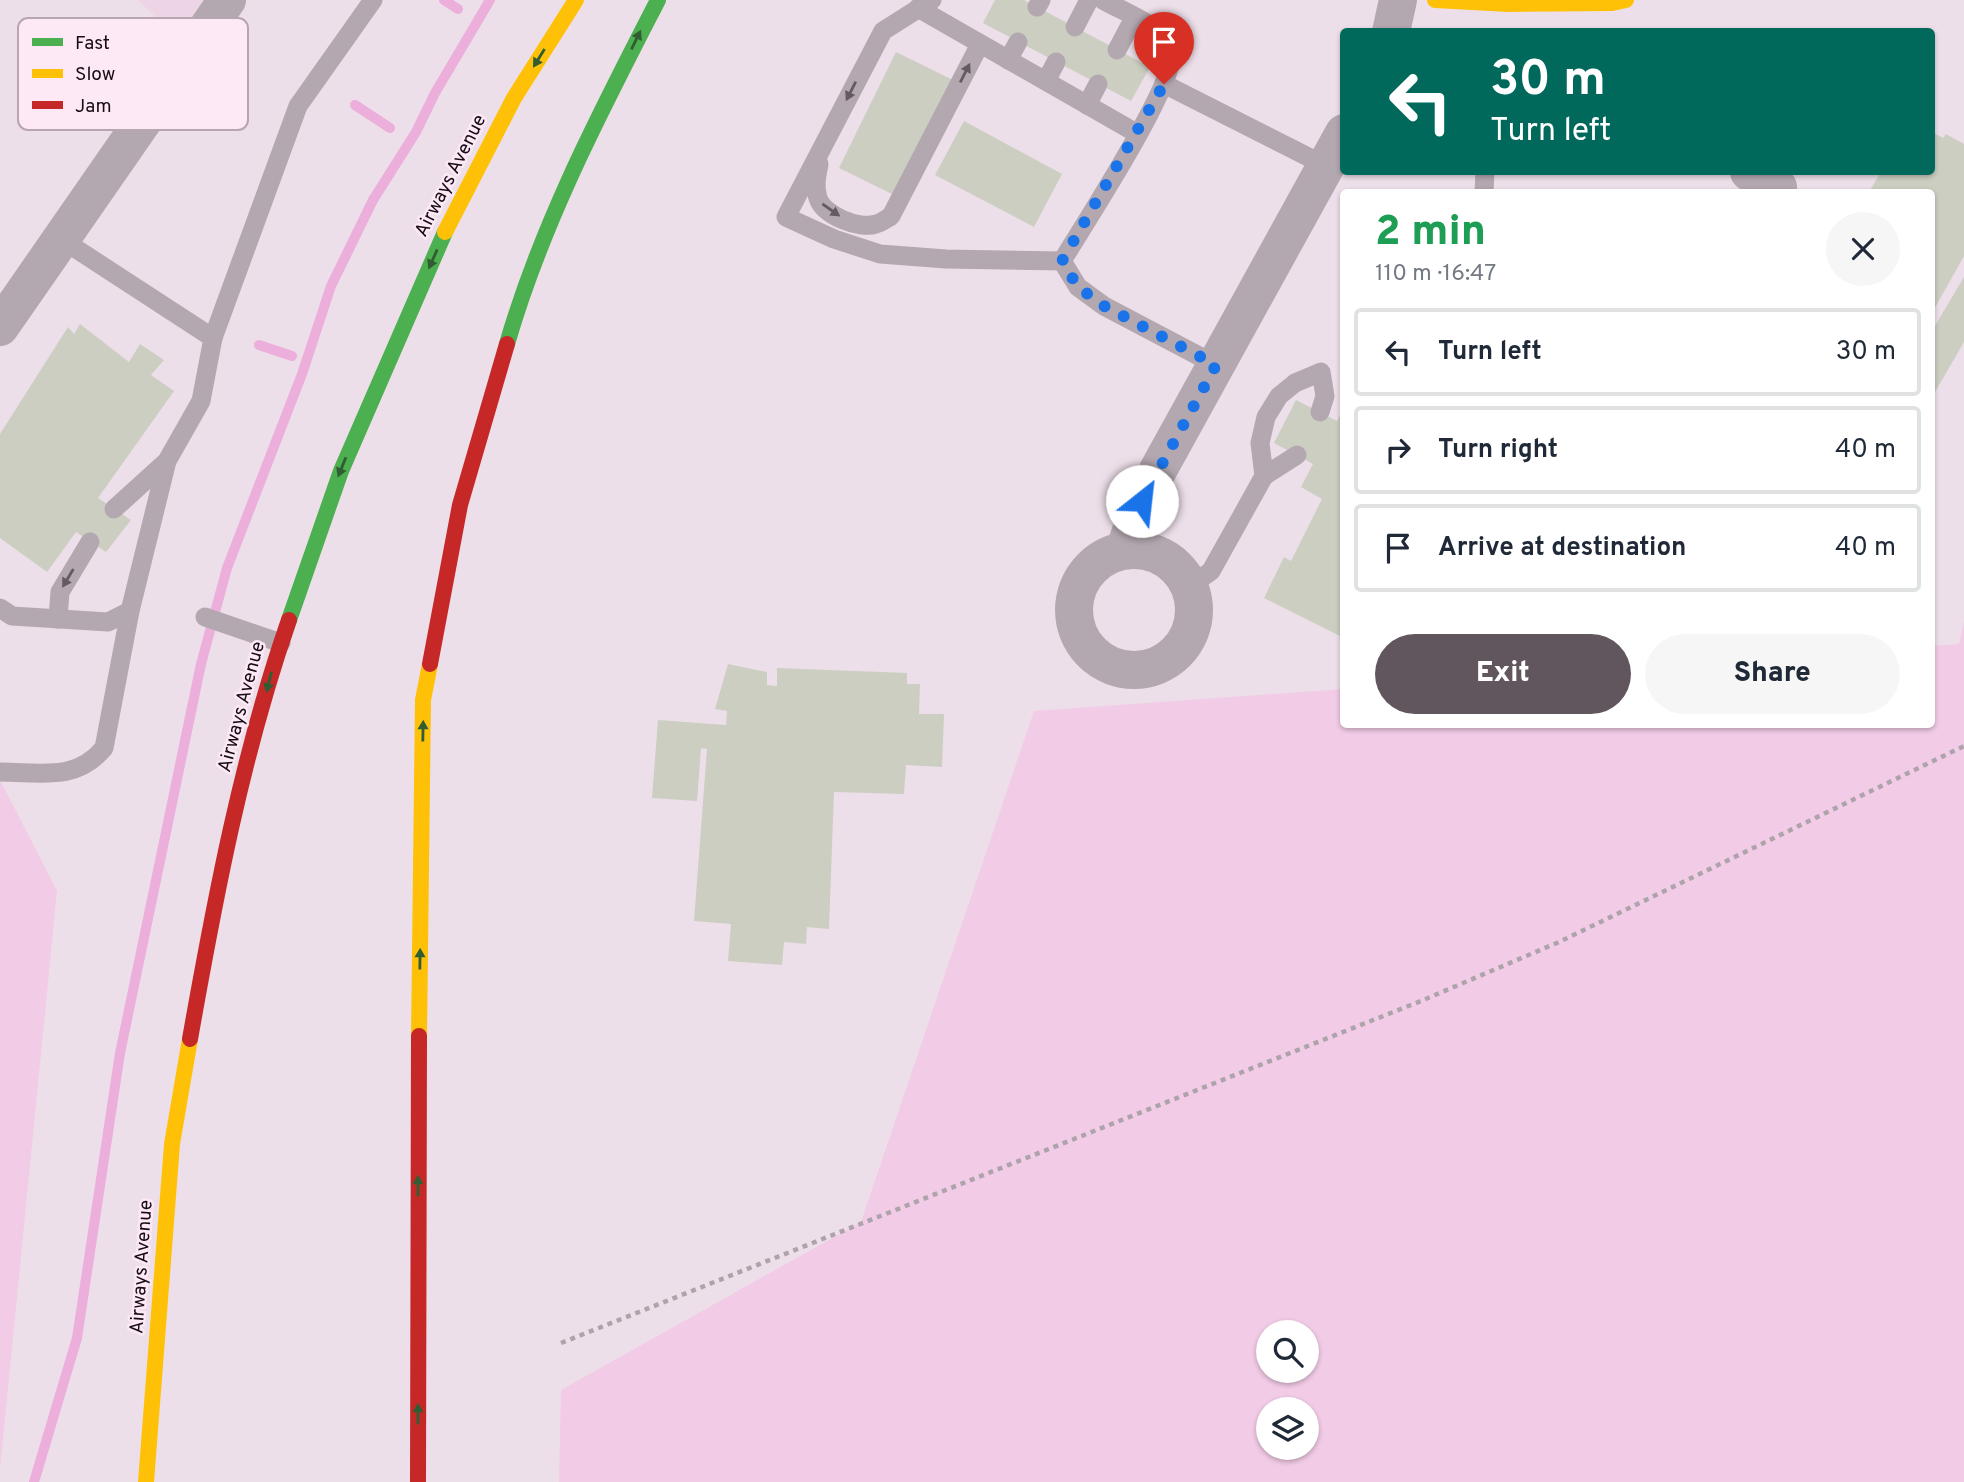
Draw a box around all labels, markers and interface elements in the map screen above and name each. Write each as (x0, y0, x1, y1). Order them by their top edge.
pin (1134, 12.0, 1194, 84)
legend (18, 18, 248, 130)
icon: arrive (1145, 23, 1183, 61)
one-way arrow (630, 30, 641, 50)
text: Fast (75, 32, 110, 56)
one-way arrow (533, 48, 546, 67)
text: 30 m (1490, 51, 1606, 113)
icon: left (1375, 56, 1466, 147)
text: Slow (75, 63, 115, 87)
one-way arrow (959, 63, 971, 83)
one-way arrow (846, 82, 858, 102)
text: Jam (75, 95, 112, 119)
street label: Airways Avenue (410, 111, 492, 241)
text: Turn left (1490, 112, 1611, 152)
one-way arrow (822, 203, 840, 217)
text: 2 min (1375, 207, 1486, 260)
button: close (1826, 212, 1900, 286)
one-way arrow (427, 249, 439, 269)
text: 110 m · 16:47 (1375, 260, 1496, 289)
icon: left (1379, 333, 1417, 371)
text: Turn left (1438, 336, 1542, 369)
text: 30 m (1836, 336, 1896, 369)
icon: right (1379, 431, 1417, 469)
text: Turn right (1438, 434, 1558, 467)
text: 40 m (1835, 434, 1896, 467)
one-way arrow (337, 457, 348, 478)
position arrow (1105, 464, 1179, 538)
icon: arrive (1379, 529, 1417, 567)
text: Arrive at destination (1438, 532, 1686, 565)
text: 40 m (1835, 532, 1896, 565)
one-way arrow (62, 569, 75, 588)
button: Exit (1375, 634, 1631, 714)
button: Share (1645, 634, 1900, 714)
street label: Airways Avenue (213, 639, 271, 775)
one-way arrow (263, 672, 274, 694)
one-way arrow (417, 720, 429, 742)
one-way arrow (414, 948, 426, 970)
one-way arrow (412, 1175, 424, 1197)
street label: Airways Avenue (125, 1199, 159, 1335)
map controls (1256, 1320, 1319, 1460)
button: search (1256, 1320, 1319, 1383)
button: layers (1256, 1397, 1319, 1460)
one-way arrow (412, 1403, 424, 1425)

